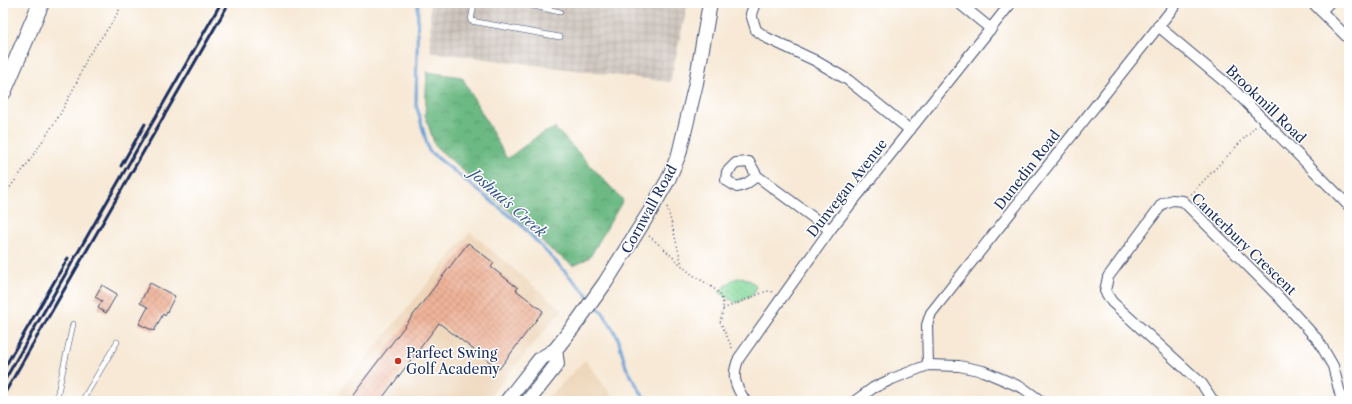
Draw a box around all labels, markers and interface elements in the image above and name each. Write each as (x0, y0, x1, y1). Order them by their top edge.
street label: Brookmill Road (1222, 61, 1310, 147)
street label: Dunedin Road (990, 126, 1064, 214)
street label: Dunvegan Avenue (803, 135, 891, 241)
water label: Joshua's Creek (463, 161, 551, 241)
street label: Cornwall Road (617, 161, 681, 257)
street label: Canterbury Crescent (1188, 189, 1300, 299)
place label: Parfect Swing Golf Academy (406, 344, 500, 378)
marker: Parfect Swing Golf Academy (393, 356, 403, 366)

